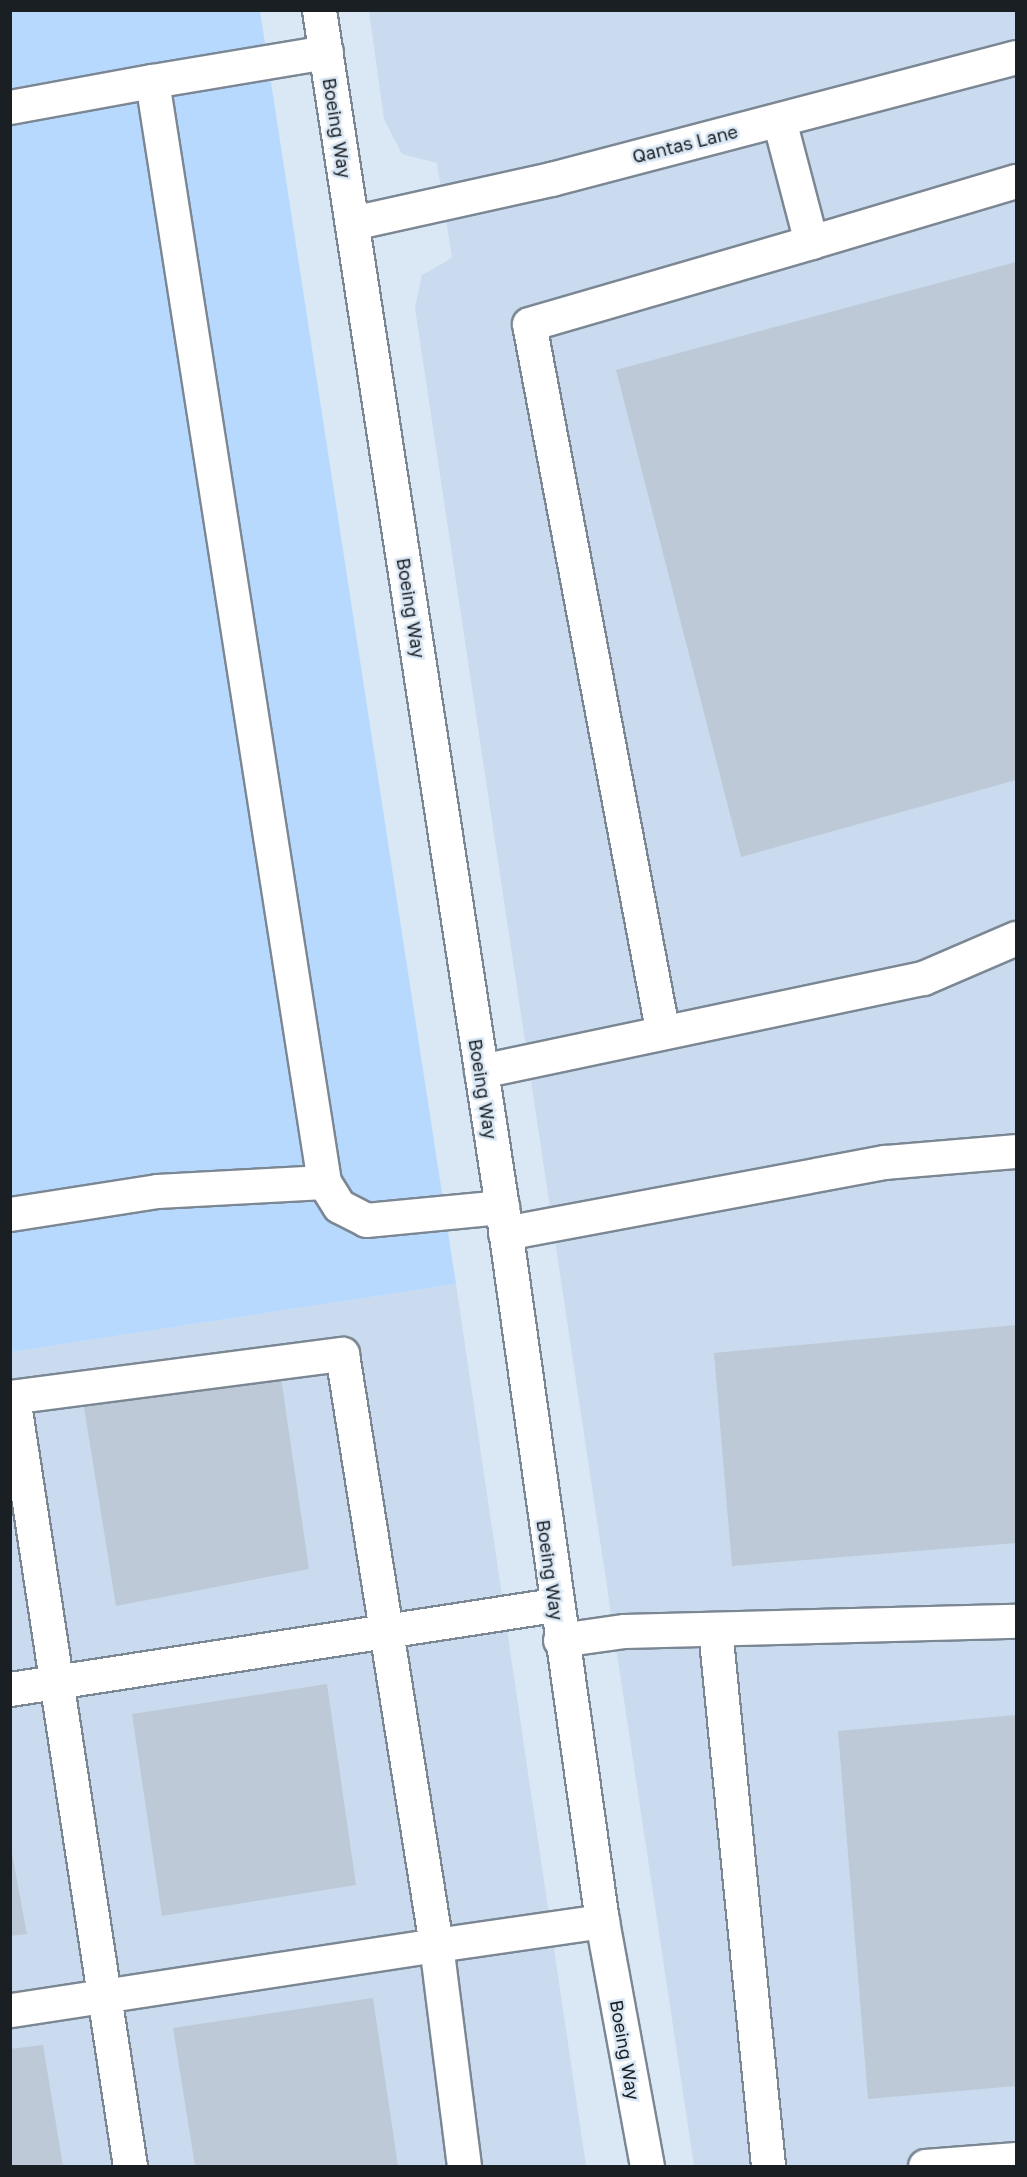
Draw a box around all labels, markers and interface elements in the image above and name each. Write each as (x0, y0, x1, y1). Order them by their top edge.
street label: Boeing Way (318, 76, 356, 180)
street label: Qantas Lane (630, 120, 740, 168)
street label: Boeing Way (392, 556, 430, 660)
street label: Boeing Way (464, 1037, 502, 1141)
street label: Boeing Way (532, 1518, 568, 1622)
street label: Boeing Way (606, 1998, 644, 2102)

